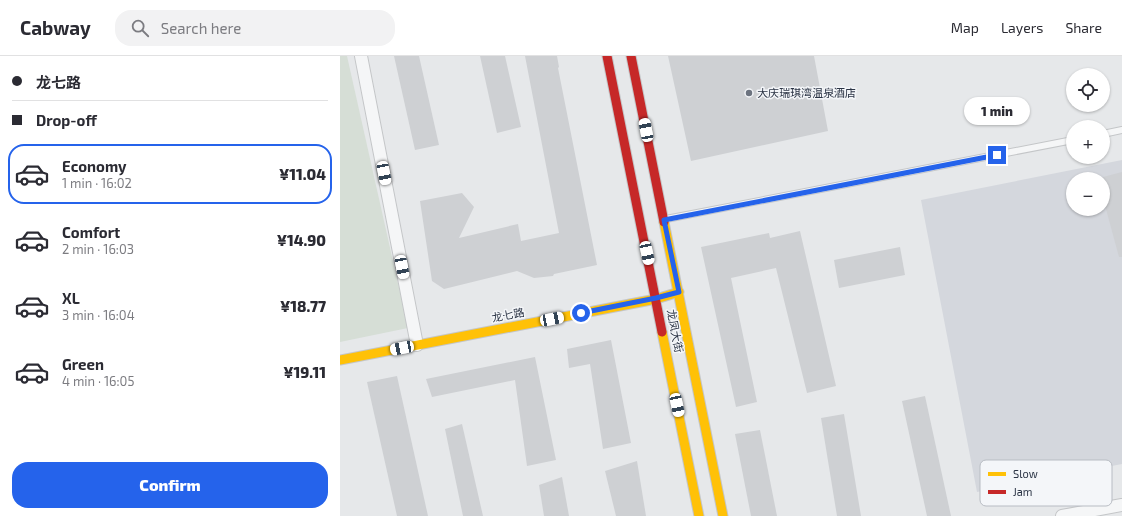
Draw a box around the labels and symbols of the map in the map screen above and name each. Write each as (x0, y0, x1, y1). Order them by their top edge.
place label: 大庆瑞琪湾温泉酒店 (757, 86, 856, 99)
marker: 大庆瑞琪湾温泉酒店 (744, 88, 754, 98)
callout: 1 min (964, 97, 1030, 125)
car (638, 117, 654, 143)
route end (988, 146, 1006, 164)
car (376, 160, 392, 186)
car (639, 240, 655, 266)
car (394, 254, 410, 280)
route start (572, 304, 590, 322)
street label: 龙七路 (490, 305, 525, 324)
street label: 龙凤大街 (665, 308, 686, 354)
car (539, 311, 565, 327)
car (389, 340, 415, 356)
car (669, 392, 685, 418)
legend (980, 460, 1112, 506)
text: Slow (1013, 467, 1038, 480)
text: Jam (1013, 485, 1032, 498)

